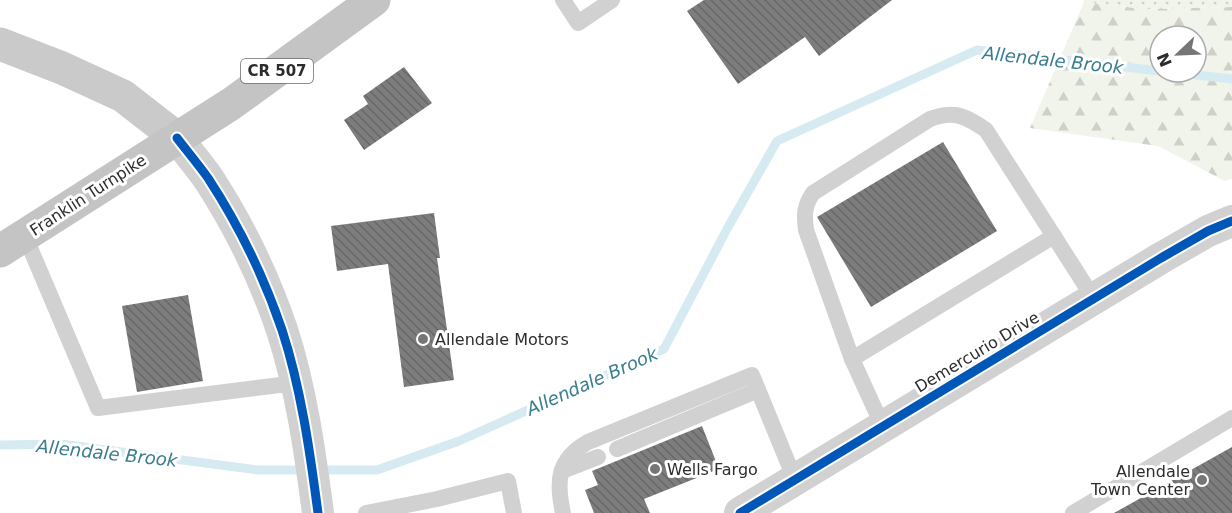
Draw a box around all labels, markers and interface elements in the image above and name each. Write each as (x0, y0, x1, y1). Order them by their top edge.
north arrow (1148, 24, 1208, 84)
water label: Allendale Brook (981, 42, 1126, 78)
text: N (1153, 50, 1176, 70)
road number: CR 507 (241, 59, 313, 83)
street label: Franklin Turnpike (26, 150, 150, 240)
street label: Demercurio Drive (912, 307, 1042, 397)
place label: Allendale Motors (435, 330, 569, 349)
marker: Allendale Motors (416, 332, 430, 346)
water label: Allendale Brook (522, 342, 662, 420)
water label: Allendale Brook (35, 435, 180, 471)
place label: Wells Fargo (667, 460, 758, 479)
marker: Wells Fargo (648, 462, 662, 476)
place label: Allendale Town Center (1090, 462, 1190, 499)
marker: Allendale Town Center (1195, 473, 1209, 487)

